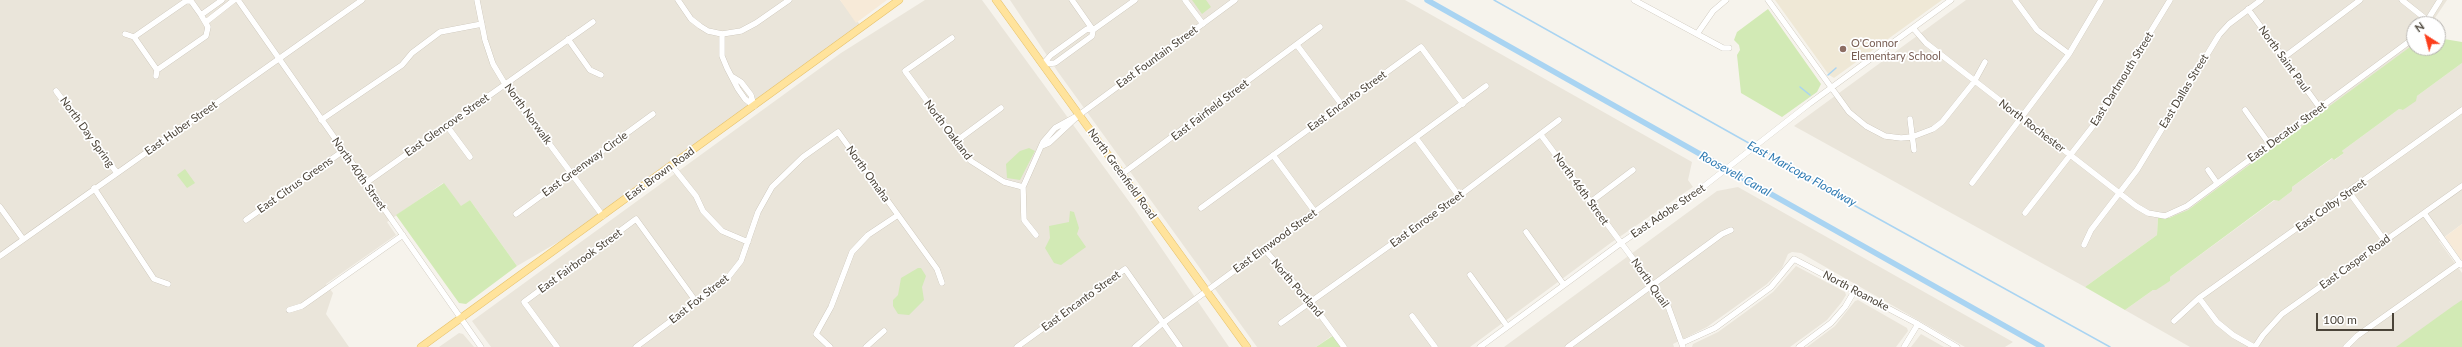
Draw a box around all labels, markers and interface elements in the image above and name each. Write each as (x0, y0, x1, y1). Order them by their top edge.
north arrow (2406, 16, 2446, 56)
text: N (2412, 19, 2426, 34)
street label: East Fountain Street (1114, 23, 1200, 91)
street label: North Saint Paul (2255, 23, 2313, 95)
street label: East Dartmouth Street (2088, 30, 2156, 128)
place label: O'Connor Elementary School (1851, 36, 1941, 62)
marker: O'Connor Elementary School (1838, 44, 1848, 54)
street label: East Dallas Street (2157, 52, 2211, 130)
street label: East Encanto Street (1305, 68, 1389, 134)
street label: East Fairfield Street (1169, 77, 1251, 143)
street label: North Norwalk (501, 81, 555, 147)
street label: East Glencove Street (402, 91, 492, 159)
street label: North Day Spring (57, 94, 117, 170)
street label: North Oakland (921, 97, 975, 163)
street label: North Rochester (1996, 97, 2068, 155)
street label: East Huber Street (142, 98, 220, 158)
street label: East Decatur Street (2245, 99, 2329, 165)
street label: North Greenfield Road (1085, 126, 1159, 222)
street label: East Greenway Circle (540, 129, 630, 199)
street label: North 40th Street (329, 135, 389, 213)
water label: East Maricopa Floodway (1745, 138, 1859, 210)
street label: North Omaha (843, 143, 893, 205)
street label: East Brown Road (623, 145, 697, 203)
water label: Roosevelt Canal (1697, 148, 1773, 200)
street label: North 46th Street (1550, 150, 1612, 228)
street label: East Citrus Greens (255, 154, 335, 216)
street label: East Colby Street (2293, 176, 2369, 234)
street label: East Adobe Street (1628, 181, 1708, 241)
street label: East Enrose Street (1388, 188, 1466, 250)
street label: East Elmwood Street (1231, 206, 1319, 276)
street label: East Fairbrook Street (535, 226, 625, 296)
street label: East Casper Road (2317, 232, 2393, 292)
street label: North Portland (1268, 256, 1326, 320)
street label: North Quail (1628, 256, 1672, 310)
street label: East Encanto Street (1039, 268, 1123, 334)
street label: North Roanoke (1821, 268, 1891, 314)
street label: East Fox Street (666, 272, 732, 326)
scale bar (2318, 305, 2396, 331)
text: 100 m (2323, 312, 2357, 327)

